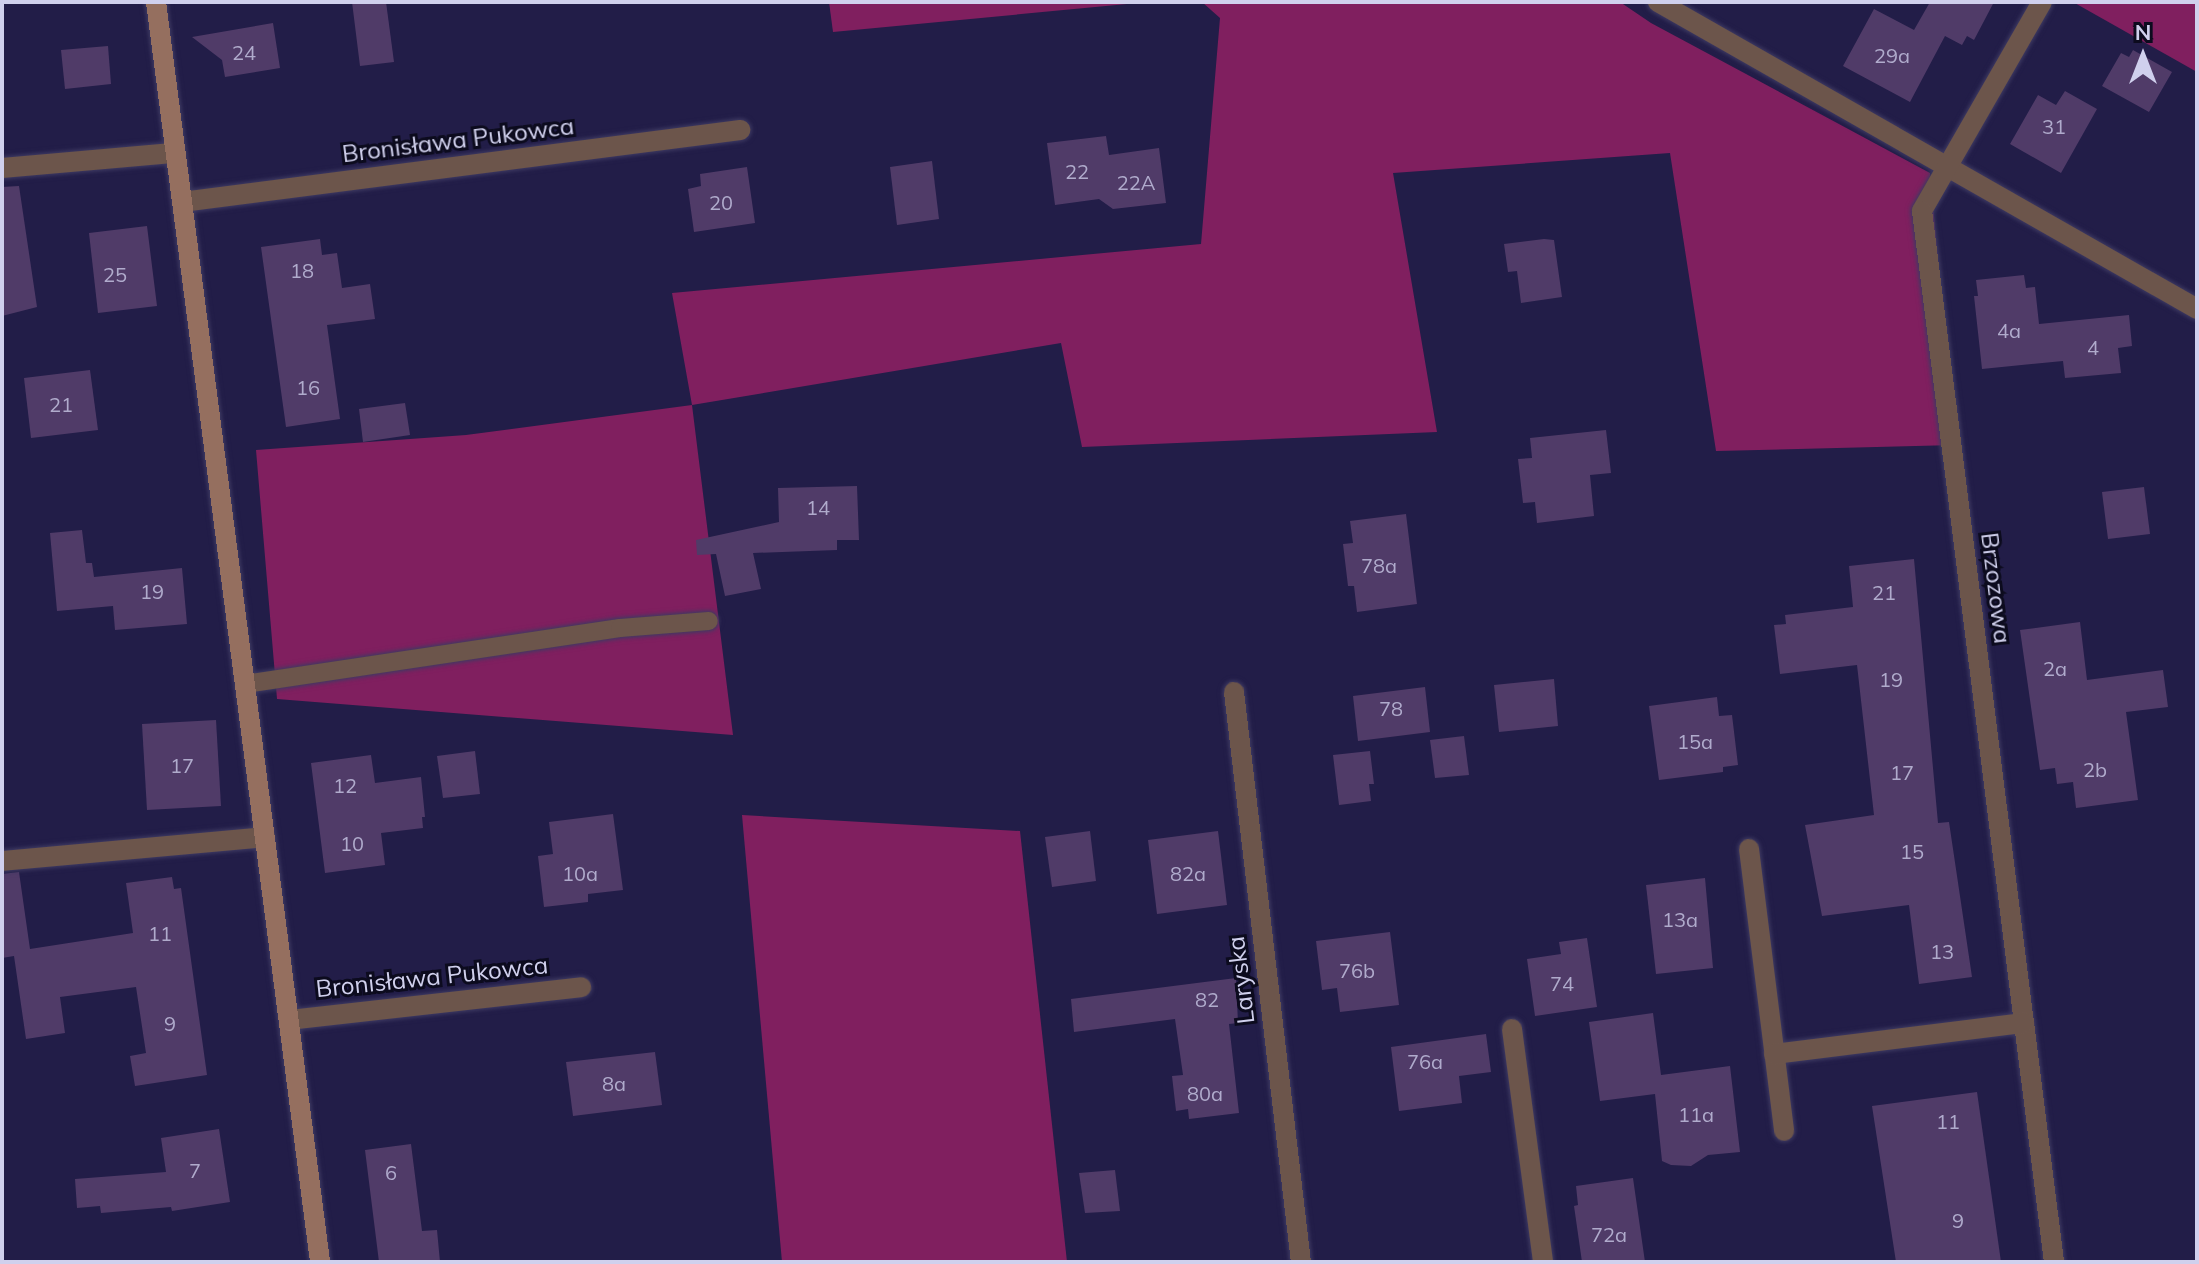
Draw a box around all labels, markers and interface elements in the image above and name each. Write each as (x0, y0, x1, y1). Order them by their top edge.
north arrow (2103, 16, 2183, 96)
text: N (2135, 18, 2151, 46)
house number: 24 (232, 40, 256, 64)
house number: 29a (1874, 43, 1910, 67)
street label: Bronisława Pukowca (340, 111, 576, 169)
house number: 31 (2042, 114, 2066, 138)
house number: 22 (1065, 159, 1089, 183)
house number: 22A (1117, 170, 1155, 194)
house number: 20 (709, 190, 733, 214)
house number: 18 (290, 258, 314, 282)
house number: 25 (103, 262, 127, 286)
house number: 4a (1997, 318, 2021, 342)
house number: 4 (2087, 335, 2099, 359)
house number: 16 (296, 375, 320, 399)
house number: 21 (49, 392, 73, 416)
house number: 14 (806, 495, 830, 519)
street label: Brzozowa (1975, 531, 2017, 645)
house number: 78a (1361, 553, 1397, 577)
house number: 19 (140, 579, 164, 603)
house number: 21 (1872, 580, 1896, 604)
house number: 2a (2043, 656, 2067, 680)
house number: 19 (1879, 667, 1903, 691)
house number: 78 (1379, 696, 1403, 720)
house number: 15a (1677, 729, 1713, 753)
house number: 17 (170, 753, 194, 777)
house number: 2b (2083, 757, 2107, 781)
house number: 17 (1890, 760, 1914, 784)
house number: 12 (333, 773, 357, 797)
house number: 10 (340, 831, 364, 855)
house number: 15 (1900, 839, 1924, 863)
house number: 10a (562, 861, 598, 885)
house number: 82a (1170, 861, 1206, 885)
house number: 13a (1662, 907, 1698, 931)
house number: 11 (148, 921, 172, 945)
street label: Laryska (1221, 935, 1261, 1025)
house number: 13 (1930, 939, 1954, 963)
street label: Bronisława Pukowca (314, 950, 550, 1004)
house number: 76b (1339, 958, 1375, 982)
house number: 74 (1550, 971, 1574, 995)
house number: 82 (1195, 987, 1219, 1011)
house number: 9 (164, 1011, 176, 1035)
house number: 76a (1407, 1049, 1443, 1073)
house number: 8a (602, 1071, 626, 1095)
house number: 80a (1187, 1081, 1223, 1105)
house number: 11a (1678, 1102, 1714, 1126)
house number: 11 (1936, 1109, 1960, 1133)
house number: 7 (189, 1158, 201, 1182)
house number: 6 (385, 1160, 397, 1184)
house number: 9 (1952, 1208, 1964, 1232)
house number: 72a (1591, 1222, 1627, 1246)

